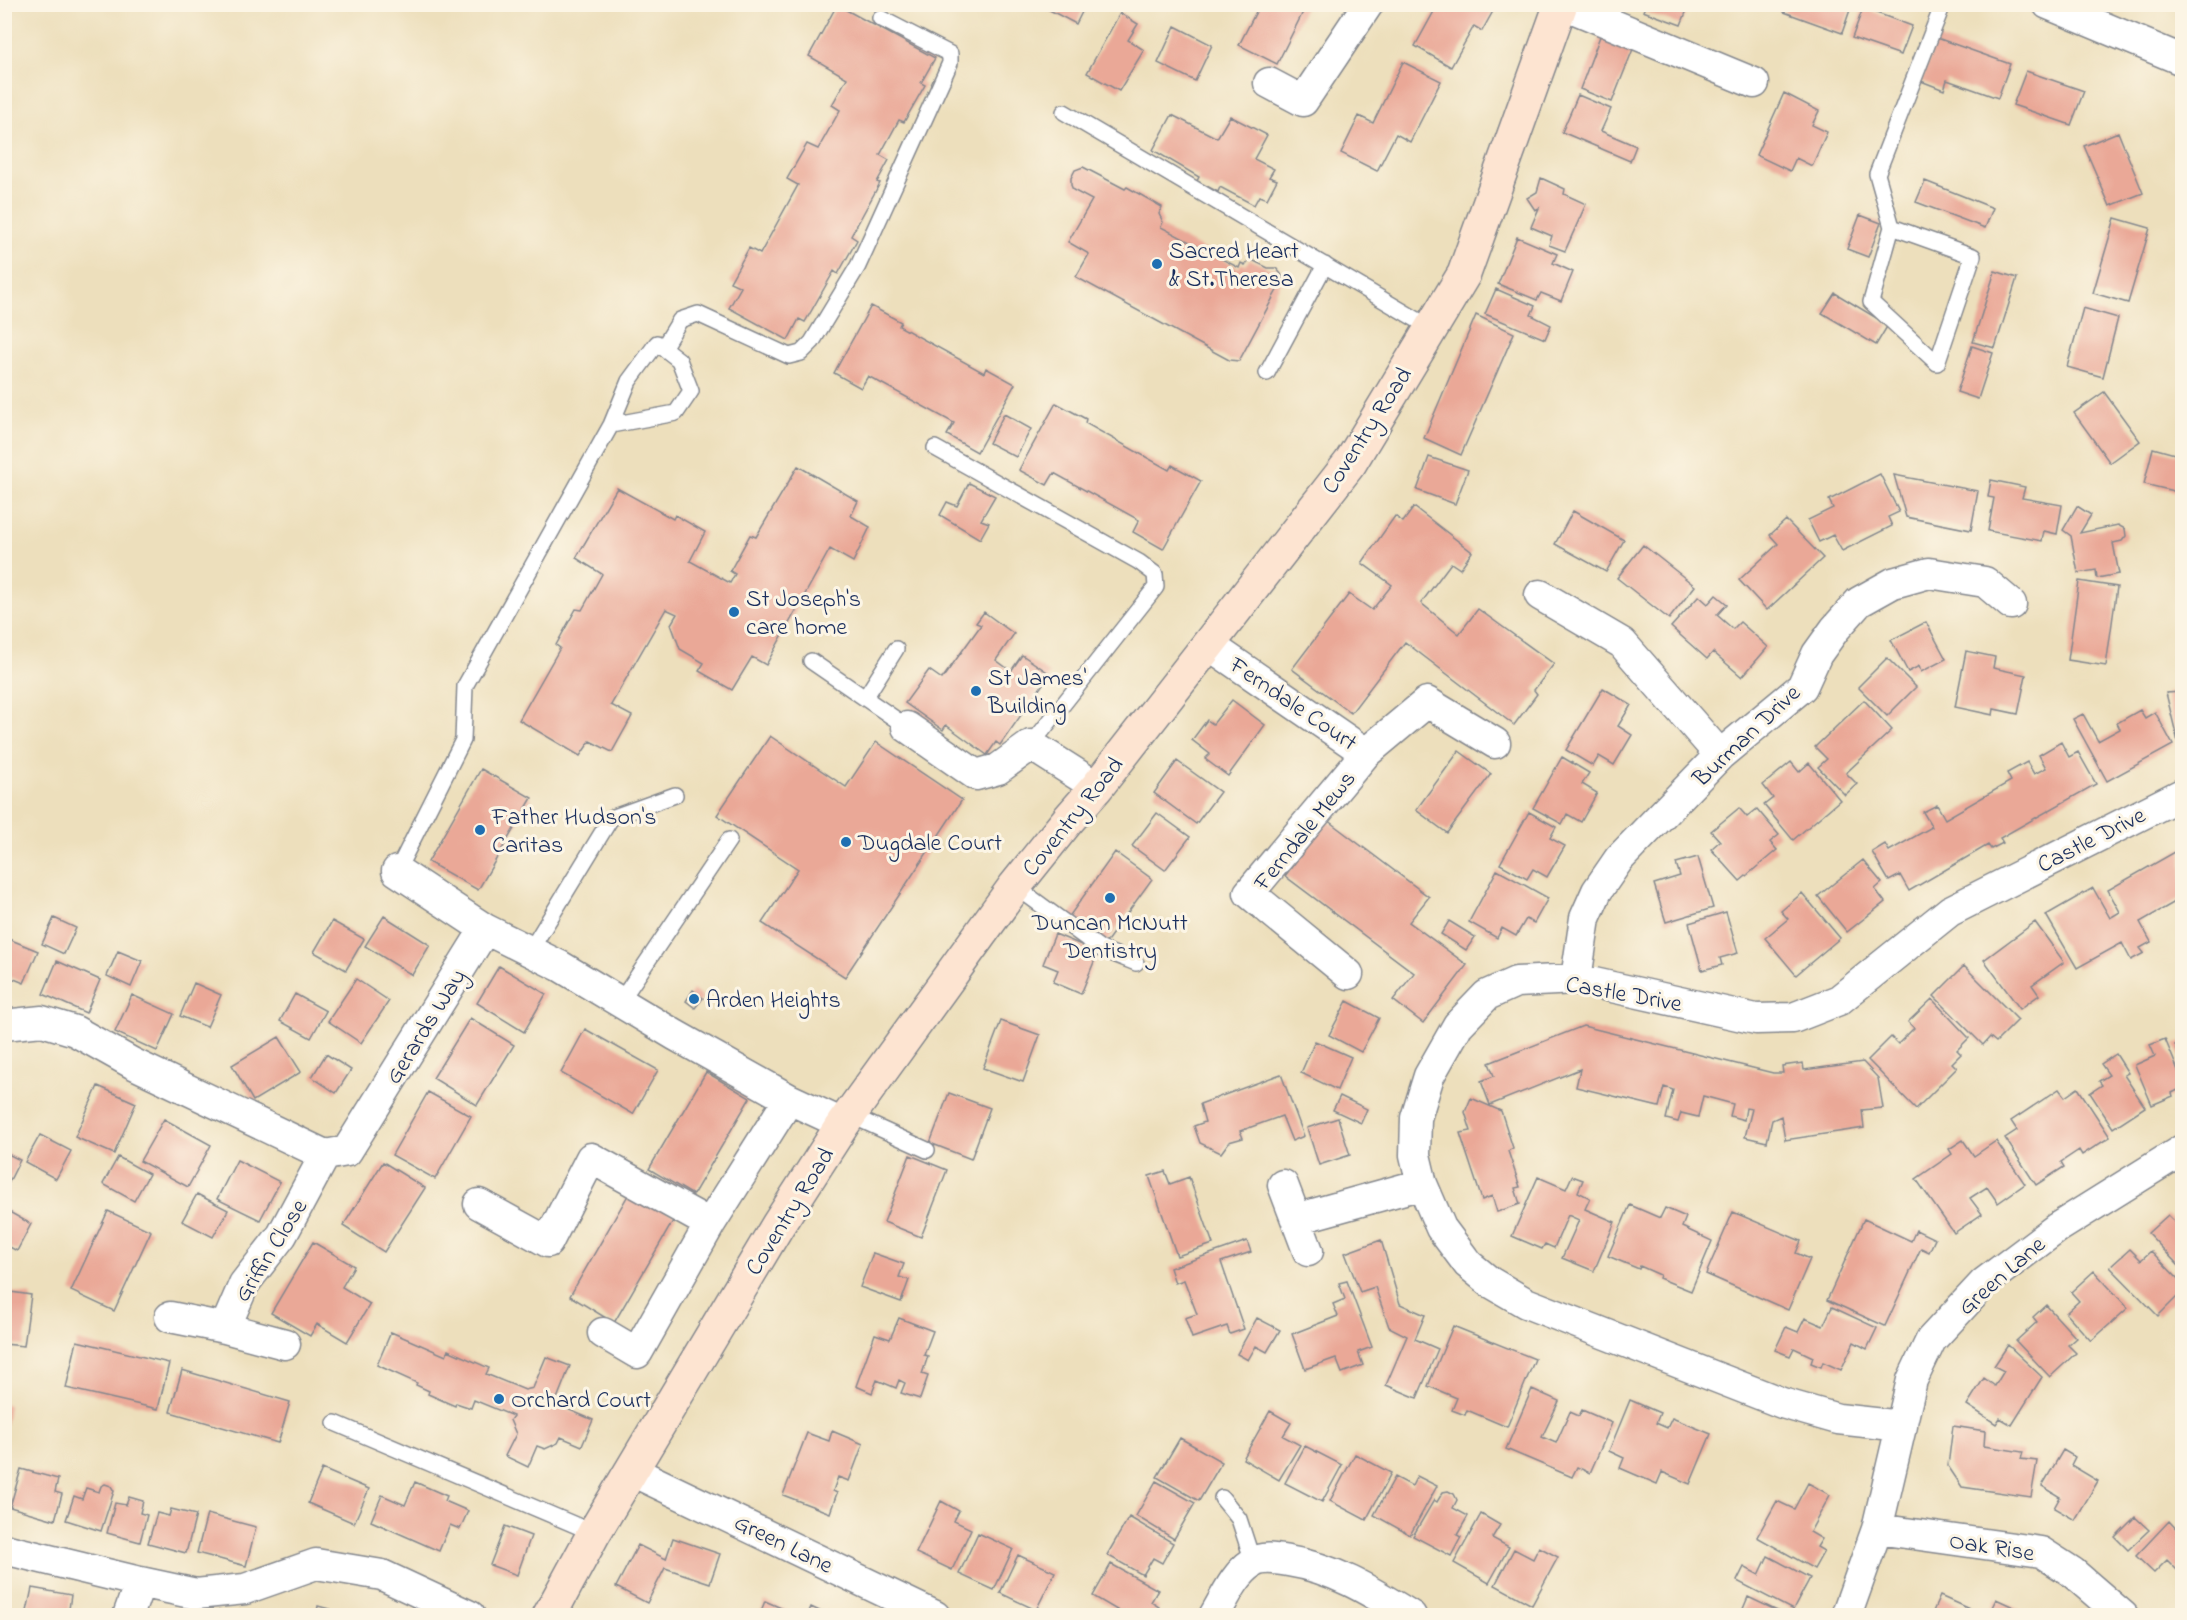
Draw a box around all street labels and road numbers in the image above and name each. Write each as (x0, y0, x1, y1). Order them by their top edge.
street label: Coventry Road (1314, 360, 1423, 502)
street label: Ferndale Court (1221, 649, 1364, 761)
street label: Burman Drive (1685, 677, 1810, 797)
street label: Coventry Road (1015, 750, 1134, 886)
street label: Ferndale Mews (1246, 764, 1366, 900)
street label: Castle Drive (2032, 799, 2153, 883)
street label: Gerards Way (378, 963, 477, 1092)
street label: Castle Drive (1563, 968, 1685, 1023)
street label: Coventry Road (738, 1141, 846, 1284)
street label: Griffin Close (227, 1193, 318, 1310)
street label: Green Lane (1951, 1229, 2054, 1325)
street label: Green Lane (727, 1506, 839, 1584)
street label: Oak Rise (1946, 1524, 2037, 1573)

